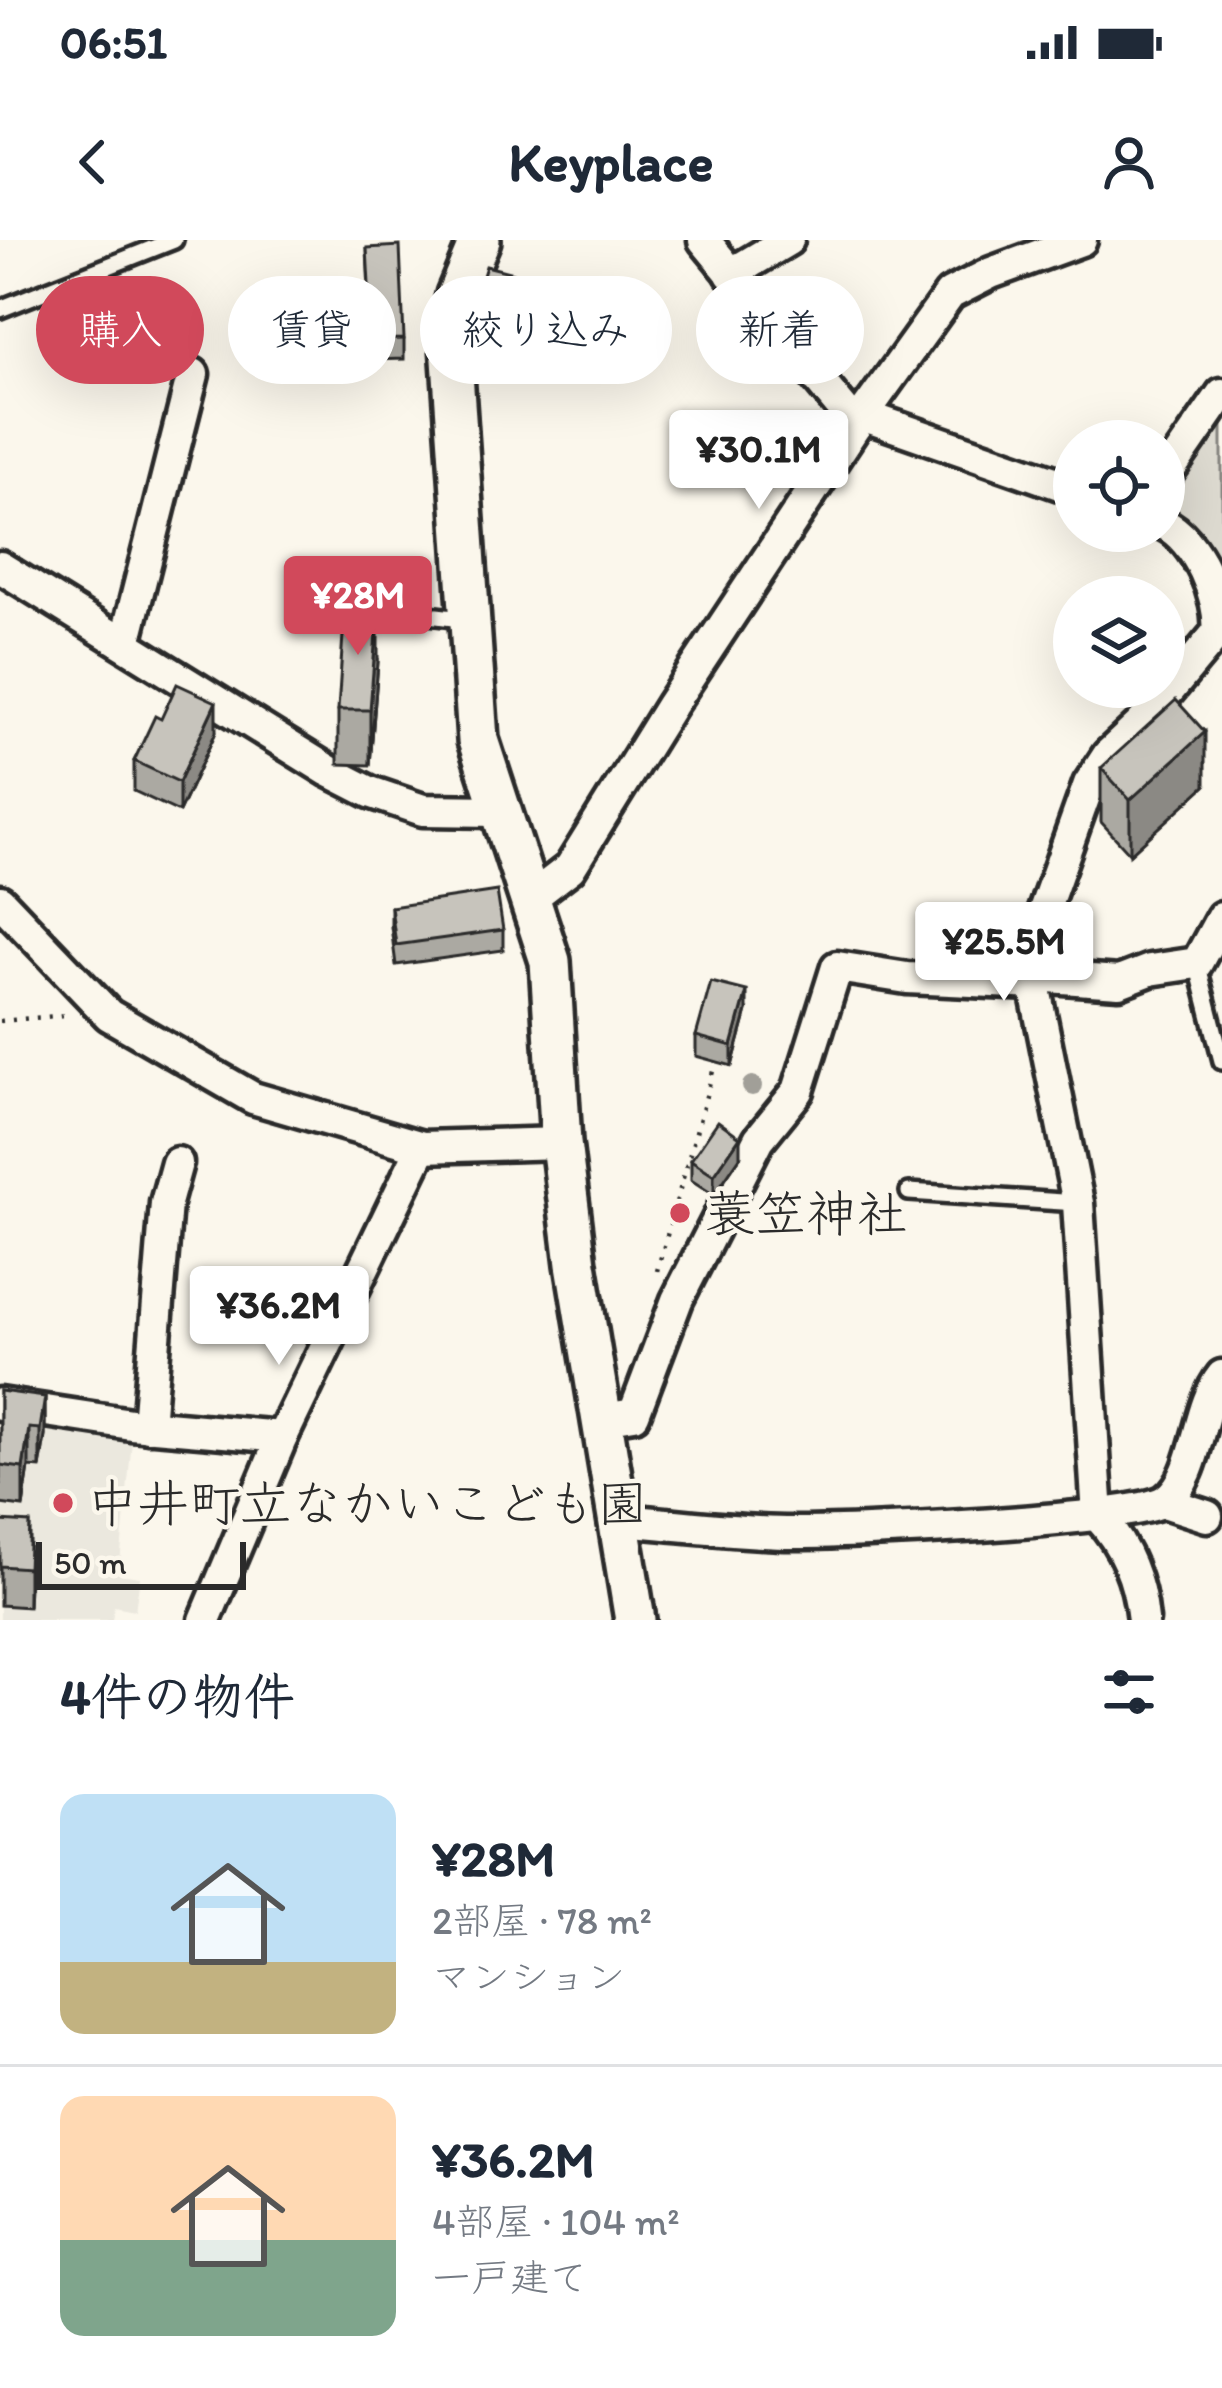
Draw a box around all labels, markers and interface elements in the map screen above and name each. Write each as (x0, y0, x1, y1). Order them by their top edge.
text: 06:51 (60, 15, 167, 69)
icon: back (60, 129, 126, 195)
icon: person (1096, 129, 1162, 195)
text: Keyplace (508, 130, 714, 195)
chip: 購入 (36, 276, 204, 384)
chip: 賃貸 (228, 276, 396, 384)
chip: 絞り込み (420, 276, 672, 384)
chip: 新着 (696, 276, 864, 384)
pin: ¥30.1M (661, 410, 857, 512)
map controls (1053, 420, 1185, 708)
button: locate (1053, 420, 1185, 552)
text: ¥30.1M (696, 425, 822, 472)
pin: ¥28M (287, 556, 429, 658)
text: ¥28M (311, 571, 405, 618)
button: layers (1053, 576, 1185, 708)
pin: ¥25.5M (906, 902, 1102, 1004)
text: ¥25.5M (942, 917, 1066, 964)
place label: 蓑笠神社 (704, 1183, 908, 1244)
marker: 蓑笠神社 (667, 1200, 693, 1226)
pin: ¥36.2M (181, 1266, 377, 1368)
text: ¥36.2M (217, 1281, 341, 1328)
place label: 中井町立なかいこども園 (87, 1473, 648, 1534)
marker: 中井町立なかいこども園 (50, 1490, 76, 1516)
scale bar (36, 1536, 246, 1589)
text: 50 m (54, 1543, 127, 1582)
icon: filters (1096, 1659, 1162, 1725)
text: 4件の物件 (60, 1666, 295, 1727)
text: ¥28M (432, 1828, 555, 1889)
icon: home (156, 1842, 300, 1986)
text: 2部屋 · 78 m² (432, 1897, 652, 1944)
text: マンション (432, 1953, 625, 2000)
text: ¥36.2M (432, 2129, 595, 2190)
icon: home (156, 2144, 300, 2288)
text: 4部屋 · 104 m² (432, 2198, 680, 2245)
text: 一戸建て (432, 2254, 588, 2301)

